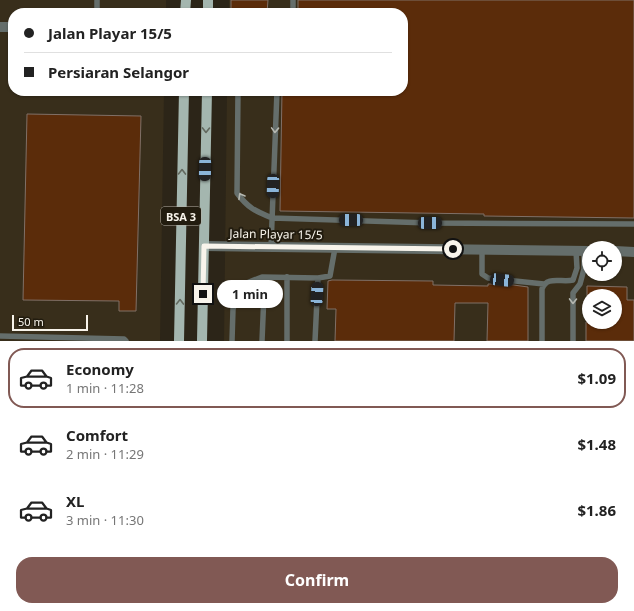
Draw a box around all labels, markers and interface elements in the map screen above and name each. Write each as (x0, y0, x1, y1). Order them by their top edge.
text: Jalan Playar 15/5 (48, 23, 172, 43)
text: Persiaran Selangor (48, 62, 189, 82)
one-way arrow (202, 127, 210, 133)
one-way arrow (271, 127, 279, 133)
car (199, 157, 211, 181)
one-way arrow (178, 169, 186, 175)
car (267, 174, 279, 198)
one-way arrow (238, 194, 245, 201)
road number: BSA 3 (161, 207, 201, 225)
car (339, 214, 363, 226)
car (418, 217, 442, 229)
street label: Jalan Playar 15/5 (228, 225, 323, 243)
route start (444, 240, 462, 258)
map controls (582, 241, 622, 329)
button: locate (582, 241, 622, 281)
car (489, 273, 515, 287)
callout: 1 min (217, 280, 283, 308)
car (310, 282, 324, 306)
route end (194, 285, 212, 303)
text: 1 min (232, 285, 268, 303)
button: layers (582, 289, 622, 329)
one-way arrow (569, 298, 577, 304)
one-way arrow (175, 299, 184, 305)
scale bar (12, 313, 88, 332)
text: 50 m (18, 314, 44, 329)
text: Economy (66, 359, 134, 379)
icon: car (18, 360, 54, 396)
text: $1.09 (577, 368, 616, 388)
text: 1 min · 11:28 (66, 379, 144, 397)
text: Comfort (66, 425, 128, 445)
icon: car (18, 426, 54, 462)
text: $1.48 (577, 434, 616, 454)
text: 2 min · 11:29 (66, 445, 144, 463)
text: XL (66, 491, 84, 511)
icon: car (18, 492, 54, 528)
text: $1.86 (577, 500, 616, 520)
text: 3 min · 11:30 (66, 511, 144, 529)
button: Confirm (16, 557, 618, 603)

